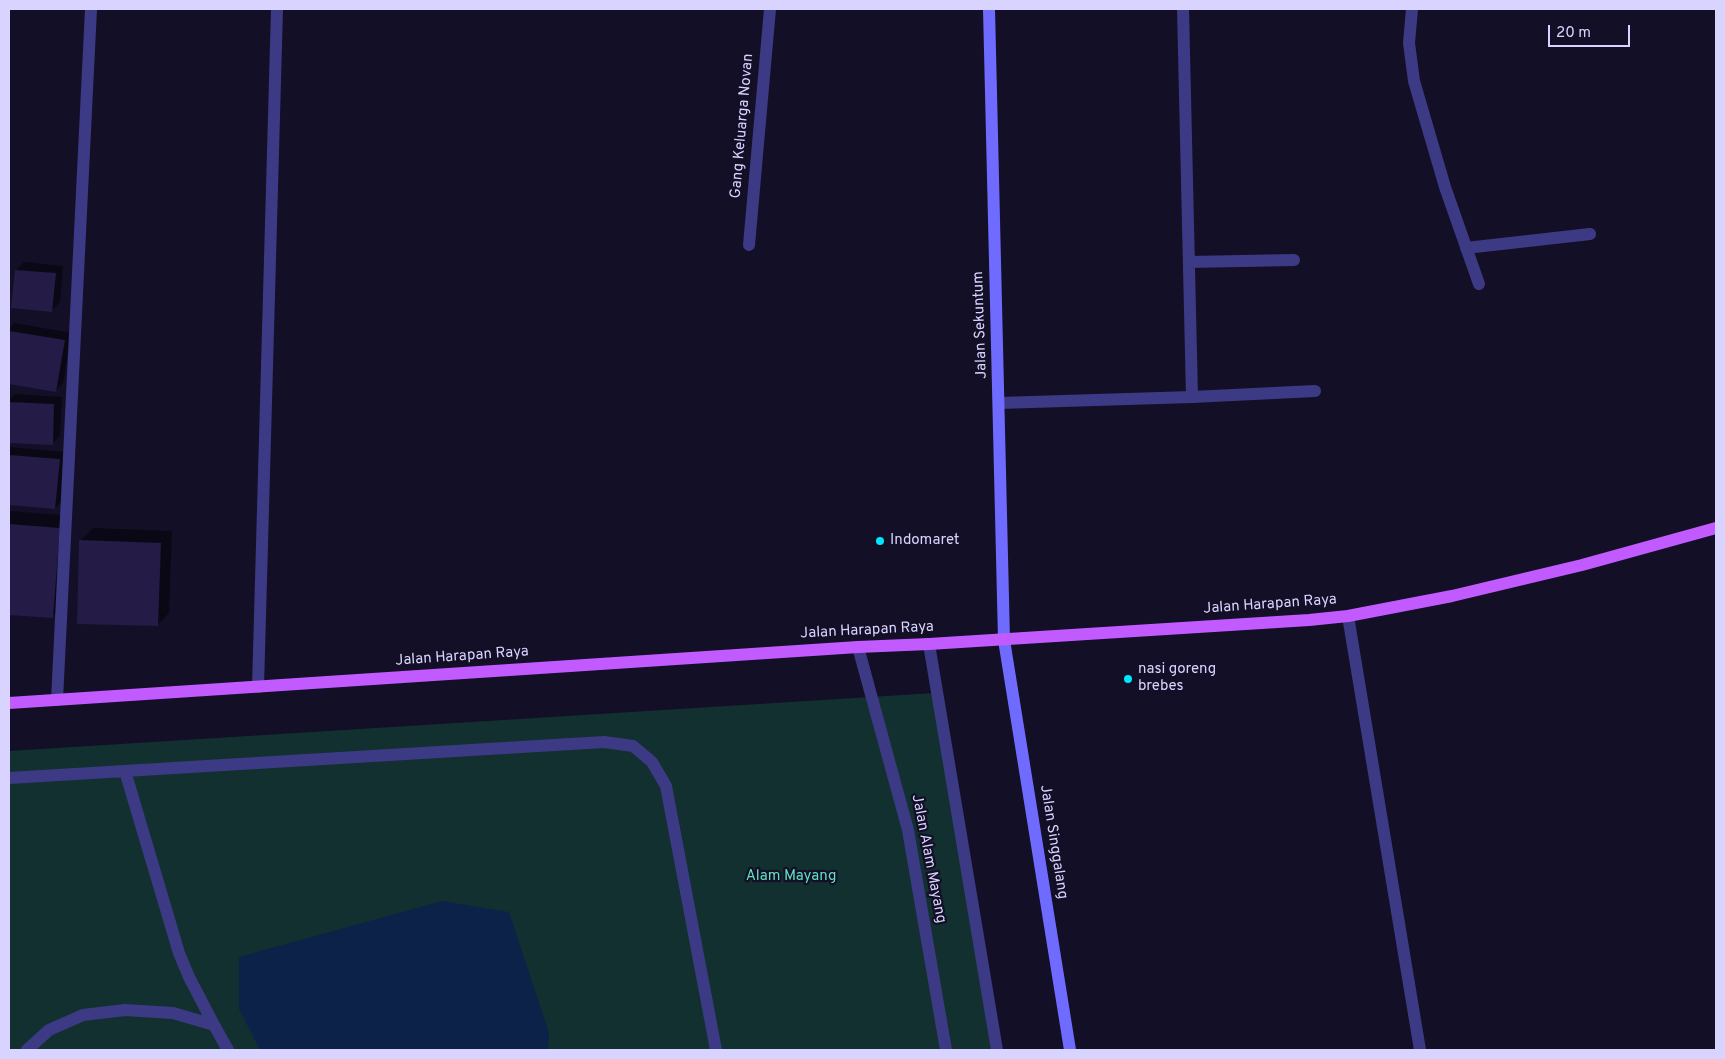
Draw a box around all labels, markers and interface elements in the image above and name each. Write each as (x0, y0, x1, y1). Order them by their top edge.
scale bar (1550, 15, 1632, 47)
text: 20 m (1556, 24, 1591, 43)
street label: Gang Keluarga Novan (728, 53, 758, 199)
street label: Jalan Sekuntum (970, 271, 992, 379)
place label: Indomaret (890, 532, 960, 550)
marker: Indomaret (874, 535, 886, 547)
street label: Jalan Harapan Raya (1203, 591, 1337, 619)
street label: Jalan Harapan Raya (800, 619, 934, 643)
street label: Jalan Harapan Raya (395, 643, 529, 671)
place label: nasi goreng brebes (1138, 661, 1216, 696)
marker: nasi goreng brebes (1122, 673, 1134, 685)
street label: Jalan Singgalang (1035, 784, 1071, 900)
street label: Jalan Alam Mayang (907, 793, 949, 925)
park label: Alam Mayang (746, 868, 836, 886)

